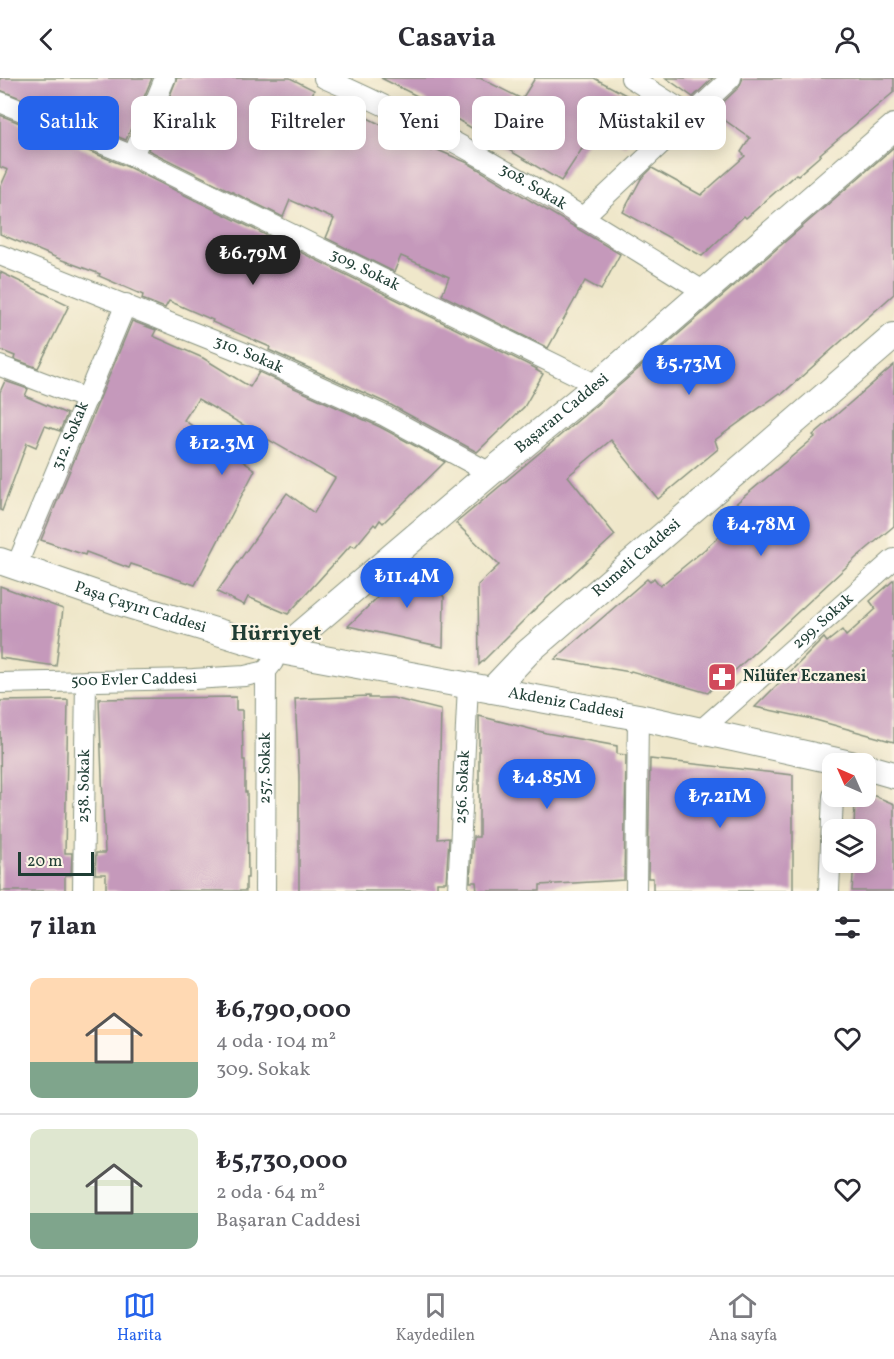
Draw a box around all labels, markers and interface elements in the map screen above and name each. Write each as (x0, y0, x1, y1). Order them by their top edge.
text: Casavia (398, 20, 496, 58)
icon: back (30, 23, 63, 56)
icon: person (831, 23, 864, 56)
chip: Satılık (18, 96, 119, 150)
chip: Kiralık (131, 96, 237, 150)
chip: Filtreler (249, 96, 366, 150)
chip: Yeni (378, 96, 460, 150)
chip: Daire (472, 96, 565, 150)
chip: Müstakil ev (577, 96, 726, 150)
street label: 308. Sokak (495, 159, 571, 216)
pin: ₺6.79M (204, 235, 302, 286)
text: ₺6.79M (219, 240, 287, 268)
street label: 309. Sokak (326, 244, 404, 297)
street label: 310. Sokak (210, 331, 287, 380)
pin: ₺5.73M (640, 345, 738, 396)
text: ₺5.73M (656, 350, 722, 378)
street label: Başaran Caddesi (510, 368, 614, 459)
street label: 312. Sokak (47, 398, 95, 474)
pin: ₺12.3M (173, 425, 271, 476)
text: ₺12.3M (189, 430, 255, 458)
pin: ₺4.78M (712, 506, 810, 557)
text: ₺4.78M (727, 511, 795, 539)
street label: Rumeli Caddesi (588, 514, 686, 603)
pin: ₺11.4M (358, 558, 456, 609)
text: ₺11.4M (374, 563, 440, 591)
street label: Paşa Çayırı Caddesi (71, 576, 209, 639)
street label: 299. Sokak (788, 588, 859, 655)
district label: Hürriyet (231, 619, 321, 650)
pharmacy icon: Nilüfer Eczanesi (706, 661, 738, 693)
place label: Nilüfer Eczanesi (743, 666, 867, 688)
street label: 500 Evler Caddesi (71, 668, 198, 693)
street label: Akdeniz Caddesi (506, 682, 626, 725)
street label: 257. Sokak (254, 732, 277, 804)
street label: 258. Sokak (73, 749, 96, 823)
street label: 256. Sokak (450, 749, 476, 825)
north arrow (822, 753, 876, 807)
map controls (822, 753, 876, 873)
pin: ₺4.85M (498, 759, 596, 810)
text: ₺4.85M (512, 764, 582, 792)
pin: ₺7.21M (671, 778, 769, 829)
text: ₺7.21M (689, 783, 751, 811)
button: layers (822, 819, 876, 873)
scale bar (18, 849, 94, 876)
text: 20 m (27, 851, 62, 873)
text: 7 ilan (30, 909, 97, 945)
icon: filters (831, 911, 864, 944)
text: ₺6,790,000 (216, 992, 351, 1028)
icon: home (78, 1002, 150, 1074)
icon: heart (831, 1022, 864, 1055)
text: 4 oda · 104 m² (216, 1028, 336, 1056)
text: 309. Sokak (216, 1056, 310, 1084)
text: ₺5,730,000 (216, 1143, 348, 1179)
icon: home (78, 1153, 150, 1225)
icon: heart (831, 1173, 864, 1206)
text: 2 oda · 64 m² (216, 1179, 325, 1207)
text: Başaran Caddesi (216, 1207, 361, 1235)
tab: Harita (117, 1289, 162, 1347)
tab: Kaydedilen (396, 1289, 475, 1347)
tab: Ana sayfa (709, 1289, 777, 1347)

